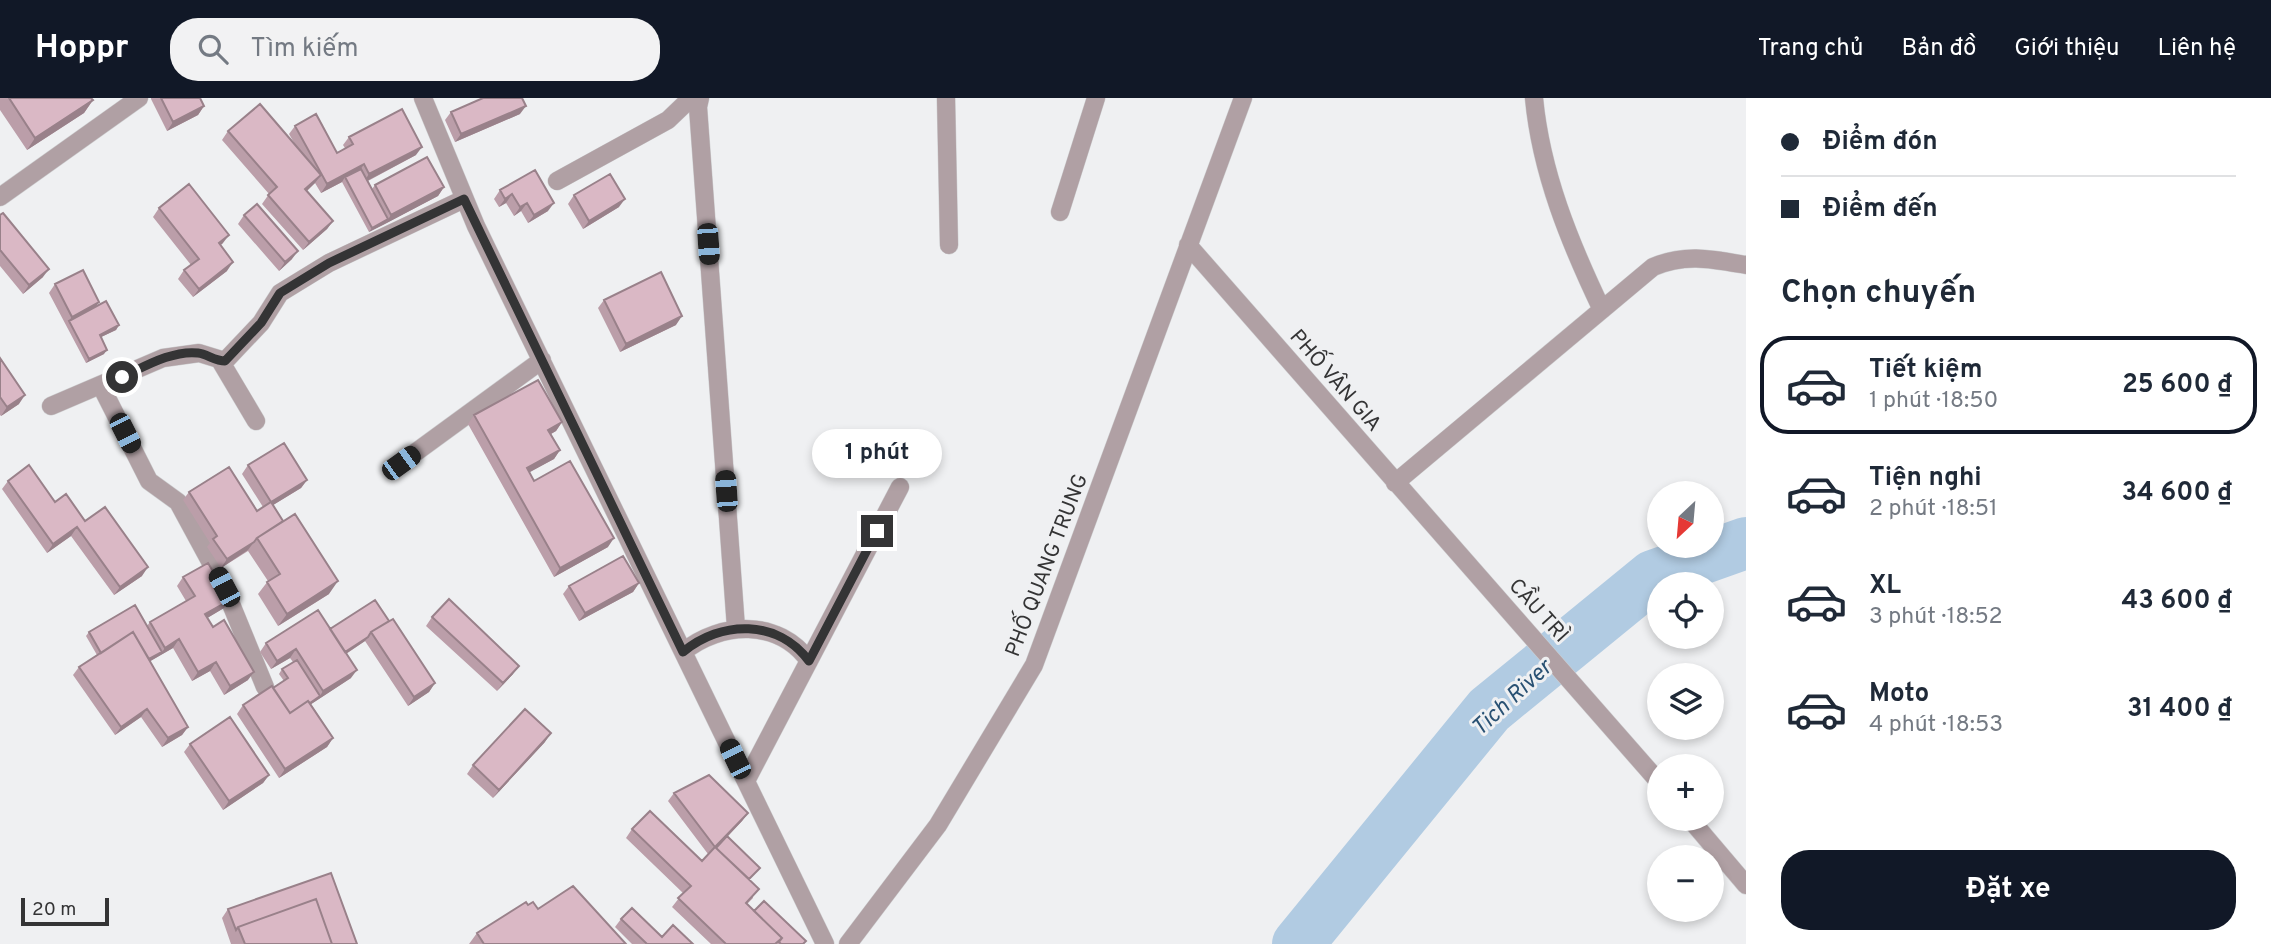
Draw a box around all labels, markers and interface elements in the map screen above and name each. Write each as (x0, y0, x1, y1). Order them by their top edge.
search box (170, 18, 660, 81)
text: Hoppr (35, 28, 128, 70)
icon: search (194, 30, 232, 68)
text: Tìm kiếm (250, 33, 359, 66)
text: Trang chủ (1758, 34, 1863, 64)
text: Bản đồ (1901, 34, 1976, 64)
text: Giới thiệu (2014, 34, 2119, 64)
text: Liên hệ (2157, 34, 2236, 64)
text: Điểm đón (1823, 126, 1938, 159)
text: Điểm đến (1823, 193, 1938, 226)
car (697, 222, 720, 266)
text: Chọn chuyến (1781, 274, 1976, 314)
street label: PHỐ VÂN GIA (1283, 322, 1390, 438)
icon: car (1785, 354, 1848, 417)
text: Tiết kiệm (1869, 354, 1982, 387)
route start (106, 361, 138, 393)
text: 25 600 ₫ (2122, 369, 2232, 402)
text: 1 phút · 18:50 (1869, 387, 1998, 416)
car (107, 410, 144, 456)
callout: 1 phút (812, 430, 942, 478)
text: 1 phút (845, 439, 909, 468)
car (378, 442, 425, 484)
icon: car (1785, 462, 1848, 525)
text: Tiện nghi (1869, 462, 1982, 495)
car (715, 469, 738, 513)
street label: PHỐ QUANG TRUNG (996, 469, 1095, 661)
text: 34 600 ₫ (2121, 477, 2232, 510)
north arrow (1647, 481, 1724, 558)
map controls (1647, 481, 1724, 922)
text: 2 phút · 18:51 (1869, 495, 1998, 524)
route end (861, 515, 893, 547)
car (205, 564, 244, 610)
icon: car (1785, 570, 1848, 633)
text: XL (1869, 570, 1901, 603)
street label: CẦU TRÌ (1502, 571, 1577, 649)
button: locate (1647, 572, 1724, 649)
text: 43 600 ₫ (2121, 585, 2232, 618)
text: 3 phút · 18:52 (1869, 603, 2003, 632)
water label: Tich River (1466, 653, 1561, 743)
button: layers (1647, 663, 1724, 740)
icon: car (1785, 678, 1848, 741)
text: Moto (1869, 678, 1929, 711)
text: 31 400 ₫ (2127, 693, 2232, 726)
text: 4 phút · 18:53 (1869, 711, 2003, 740)
car (717, 736, 754, 782)
button: + (1647, 754, 1724, 831)
button: − (1647, 845, 1724, 922)
button: Đặt xe (1781, 850, 2236, 930)
scale bar (21, 895, 108, 927)
text: 20 m (32, 898, 76, 922)

